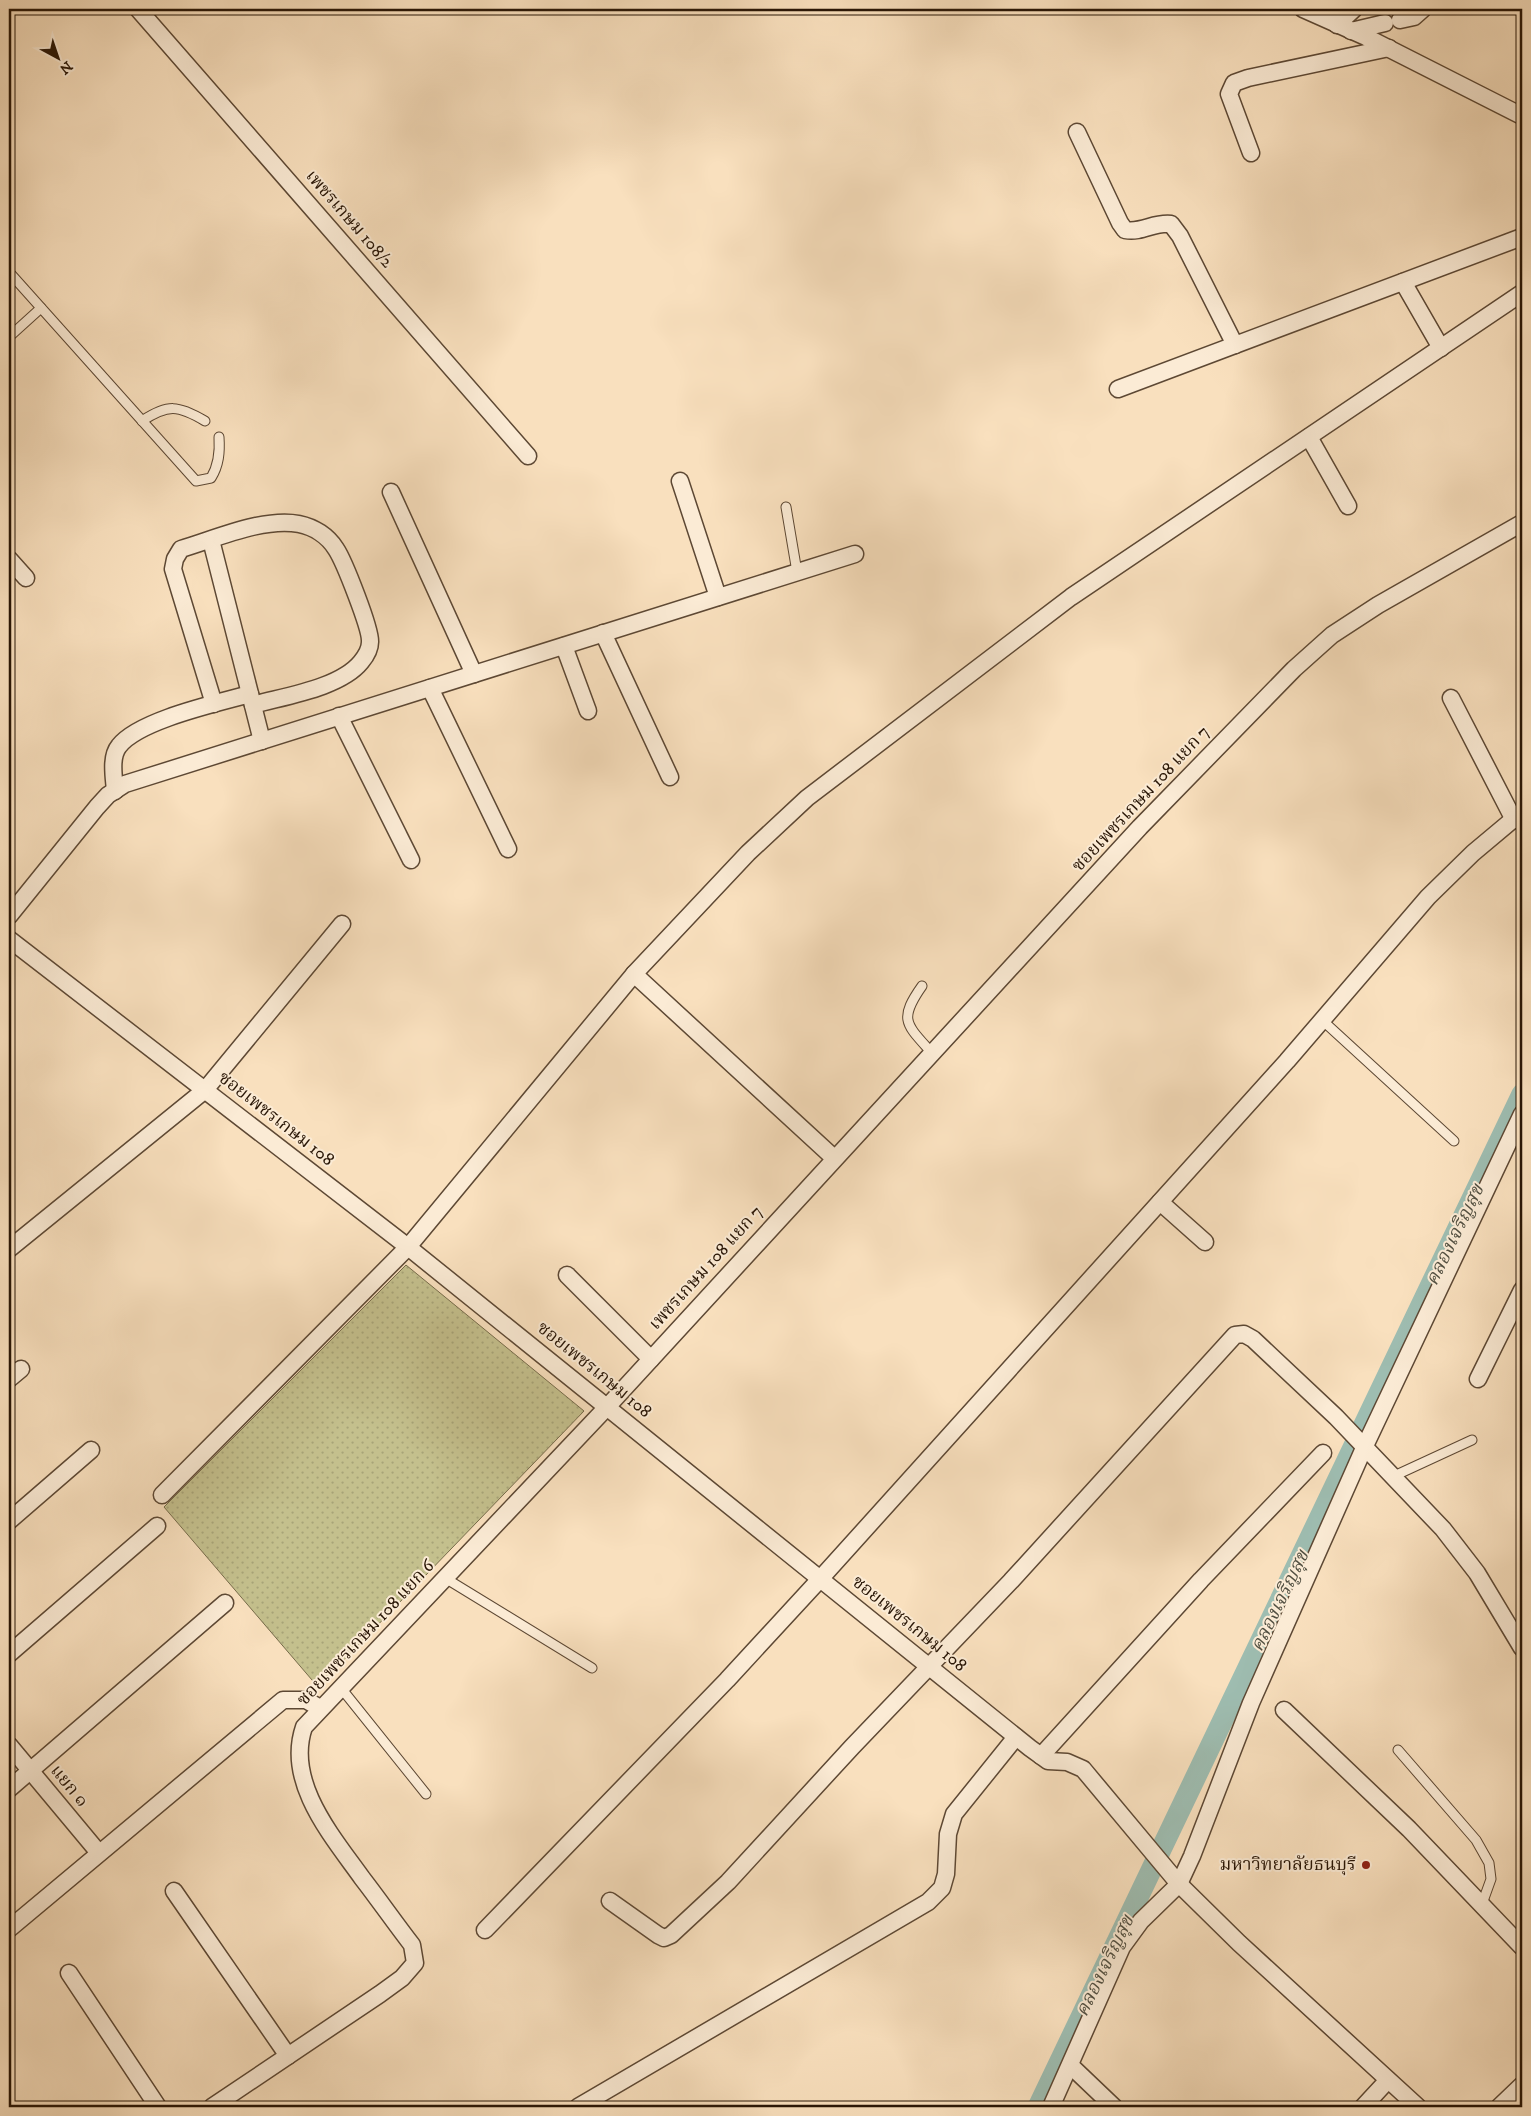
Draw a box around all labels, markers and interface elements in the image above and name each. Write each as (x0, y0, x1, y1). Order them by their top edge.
north arrow (32, 32, 82, 82)
text: N (55, 57, 76, 78)
street label: เพชรเกษม 108/2 (300, 165, 398, 273)
street label: ซอยเพชรเกษม 108 แยก 7 (1068, 721, 1214, 877)
street label: ซอยเพชรเกษม 108 (214, 1067, 338, 1171)
water label: คลองเจริญสุข (1421, 1179, 1490, 1289)
street label: เพชรเกษม 108 แยก 7 (644, 1201, 768, 1335)
street label: ซอยเพชรเกษม 108 (532, 1317, 656, 1423)
water label: คลองเจริญสุข (1246, 1545, 1315, 1655)
street label: ซอยเพชรเกษม 108 แยก 6 (293, 1555, 440, 1711)
street label: ซอยเพชรเกษม 108 (847, 1571, 971, 1677)
street label: แยก ๑ (45, 1760, 93, 1812)
place label: มหาวิทยาลัยธนบุรี (1220, 1854, 1356, 1876)
marker: มหาวิทยาลัยธนบุรี (1360, 1859, 1372, 1871)
water label: คลองเจริญสุข (1071, 1910, 1140, 2020)

